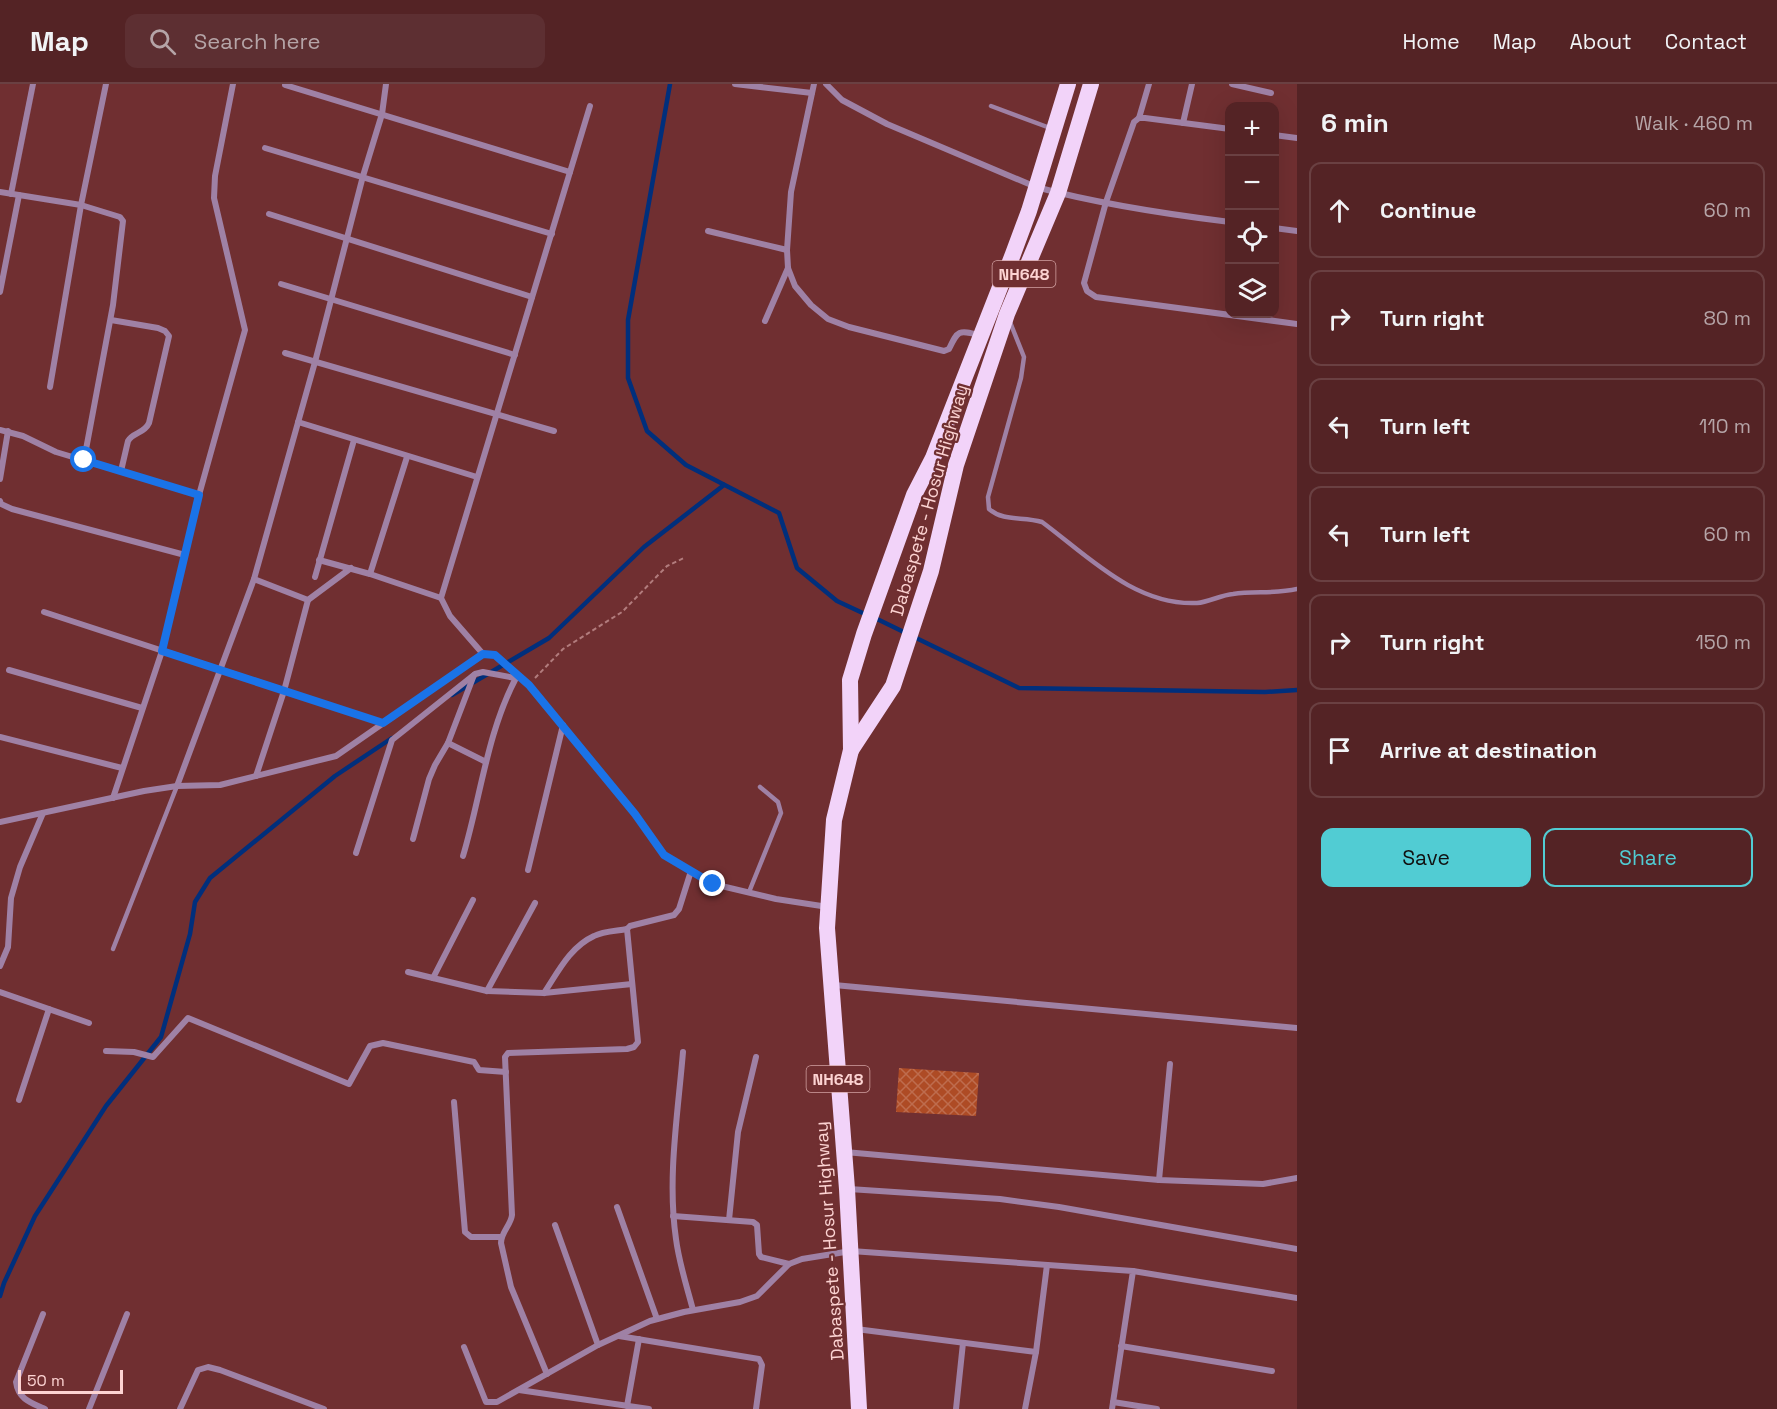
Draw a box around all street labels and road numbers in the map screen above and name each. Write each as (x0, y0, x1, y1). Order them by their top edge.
road number: NH648 (992, 261, 1056, 287)
street label: Dabaspete - Hosur Highway (885, 382, 973, 618)
road number: NH648 (806, 1066, 870, 1092)
street label: Dabaspete - Hosur Highway (809, 1121, 849, 1361)

